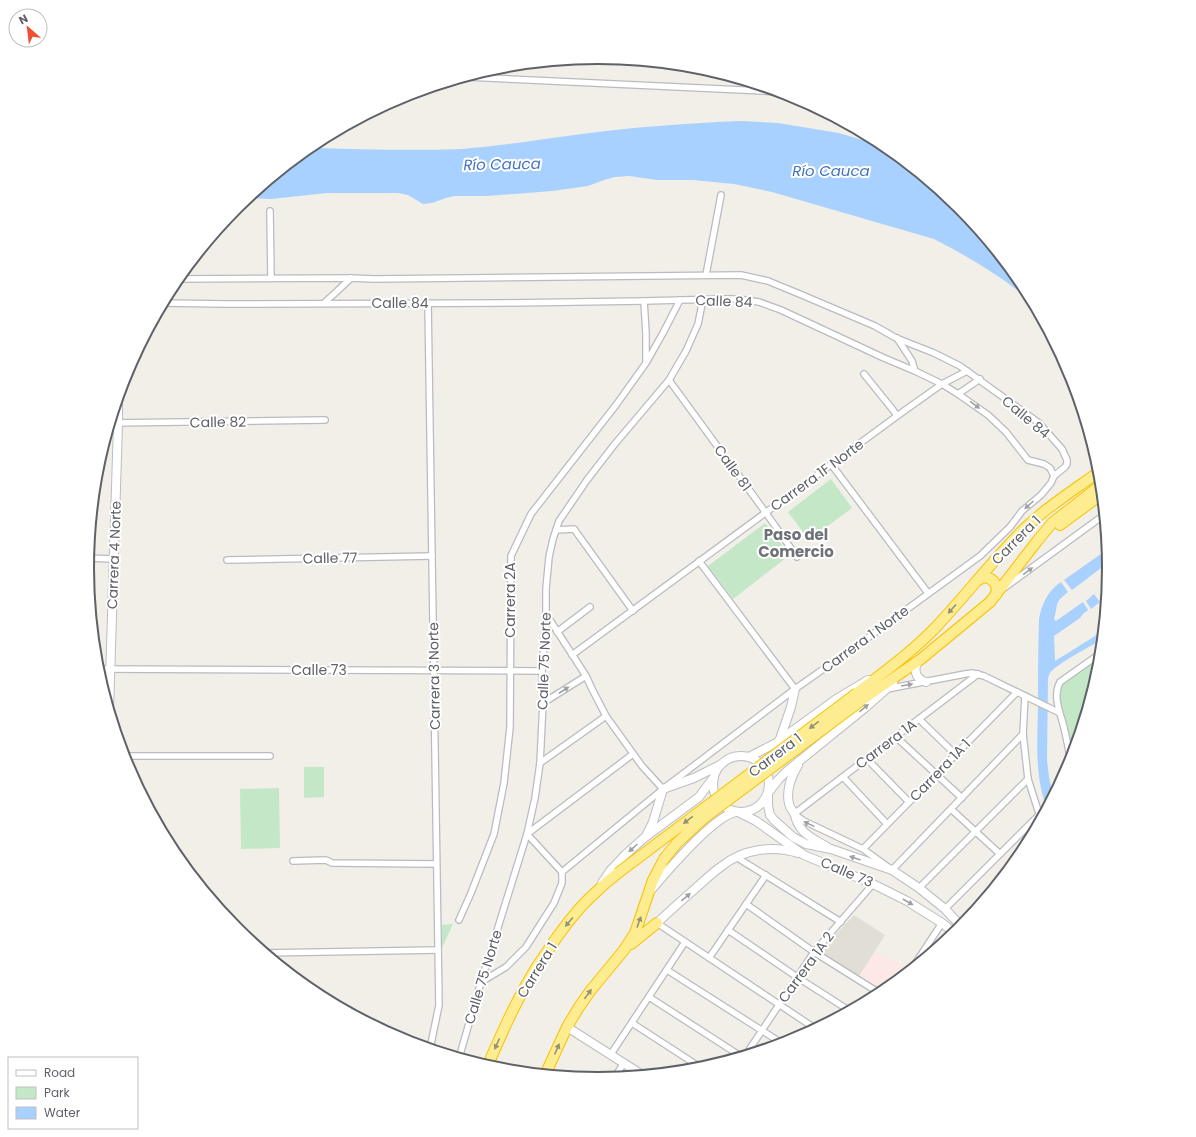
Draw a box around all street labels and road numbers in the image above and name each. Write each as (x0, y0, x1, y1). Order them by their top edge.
street label: Calle 84 (695, 290, 753, 312)
street label: Calle 84 (371, 293, 429, 313)
street label: Calle 84 (998, 391, 1054, 443)
street label: Calle 82 (190, 412, 246, 432)
street label: Carrera 1F Norte (766, 434, 868, 516)
street label: Calle 81 (709, 441, 757, 495)
street label: Carrera 4 Norte (102, 500, 126, 609)
street label: Carrera 1 (987, 511, 1045, 569)
street label: Calle 77 (302, 548, 358, 568)
street label: Carrera 2A (500, 562, 520, 638)
street label: Carrera 1 Norte (817, 600, 913, 678)
street label: Calle 75 Norte (532, 612, 556, 710)
street label: Carrera 3 Norte (423, 622, 445, 730)
street label: Calle 73 (291, 660, 347, 680)
street label: Carrera 1A (851, 714, 921, 774)
street label: Carrera 1 (744, 728, 806, 782)
street label: Carrera 1A 1 (905, 734, 975, 806)
street label: Calle 73 (818, 852, 876, 892)
street label: Calle 75 Norte (459, 927, 507, 1027)
street label: Carrera 1A 2 (773, 927, 839, 1007)
street label: Carrera 1 (512, 938, 562, 1002)

